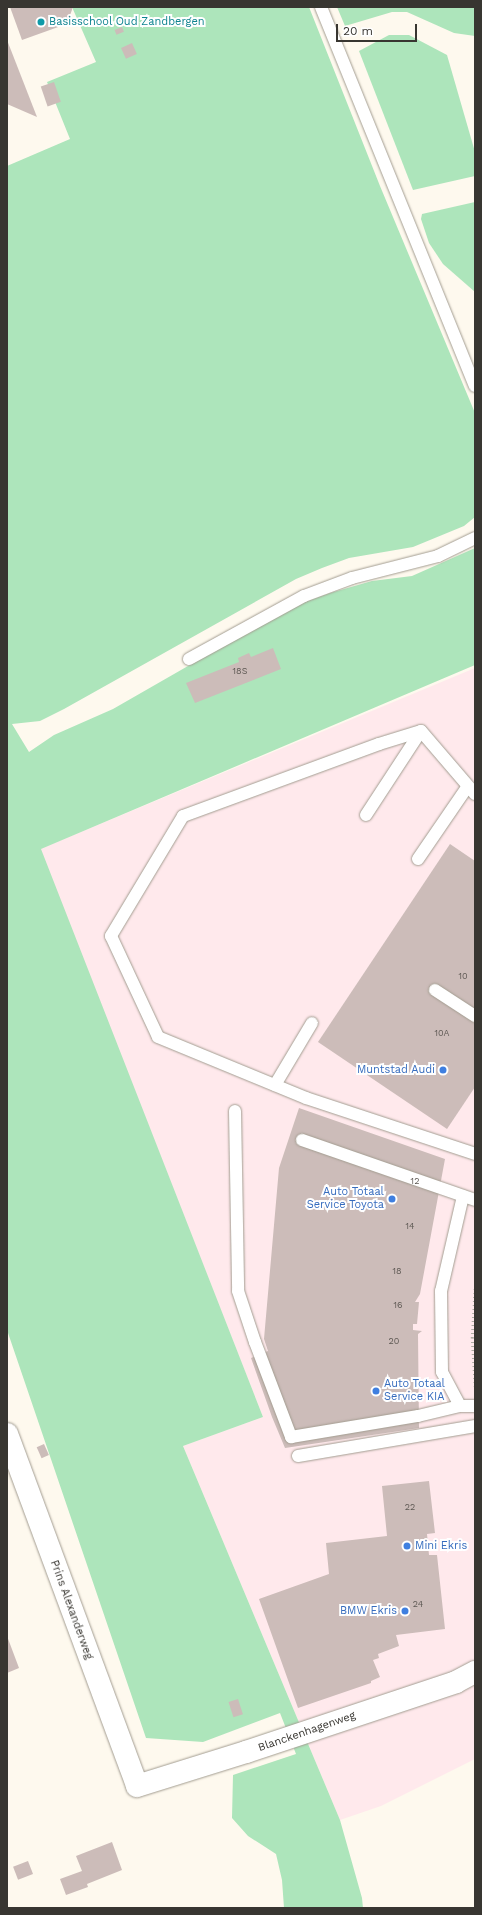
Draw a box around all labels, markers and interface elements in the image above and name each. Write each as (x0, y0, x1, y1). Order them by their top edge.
place label: Basisschool Oud Zandbergen (49, 15, 205, 29)
scale bar (338, 16, 419, 42)
marker: Basisschool Oud Zandbergen (36, 17, 46, 27)
text: 20 m (343, 24, 373, 38)
house number: 18S (233, 666, 247, 676)
house number: 10 (458, 971, 468, 981)
house number: 10A (434, 1028, 450, 1038)
place label: Muntstad Audi (357, 1063, 435, 1077)
marker: Muntstad Audi (438, 1065, 448, 1075)
house number: 12 (411, 1176, 419, 1186)
place label: Auto Totaal Service Toyota (306, 1186, 384, 1212)
marker: Auto Totaal Service Toyota (387, 1194, 397, 1204)
house number: 14 (405, 1221, 415, 1231)
house number: 18 (392, 1266, 402, 1276)
house number: 16 (394, 1300, 402, 1310)
house number: 20 (389, 1336, 399, 1346)
place label: Auto Totaal Service KIA (384, 1378, 445, 1404)
marker: Auto Totaal Service KIA (371, 1386, 381, 1396)
house number: 22 (405, 1502, 415, 1512)
place label: Mini Ekris (415, 1539, 467, 1553)
marker: Mini Ekris (402, 1541, 412, 1551)
street label: Prins Alexanderweg (47, 1558, 95, 1662)
house number: 24 (413, 1599, 423, 1609)
place label: BMW Ekris (340, 1604, 397, 1618)
marker: BMW Ekris (400, 1606, 410, 1616)
street label: Blanckenhagenweg (257, 1709, 357, 1755)

